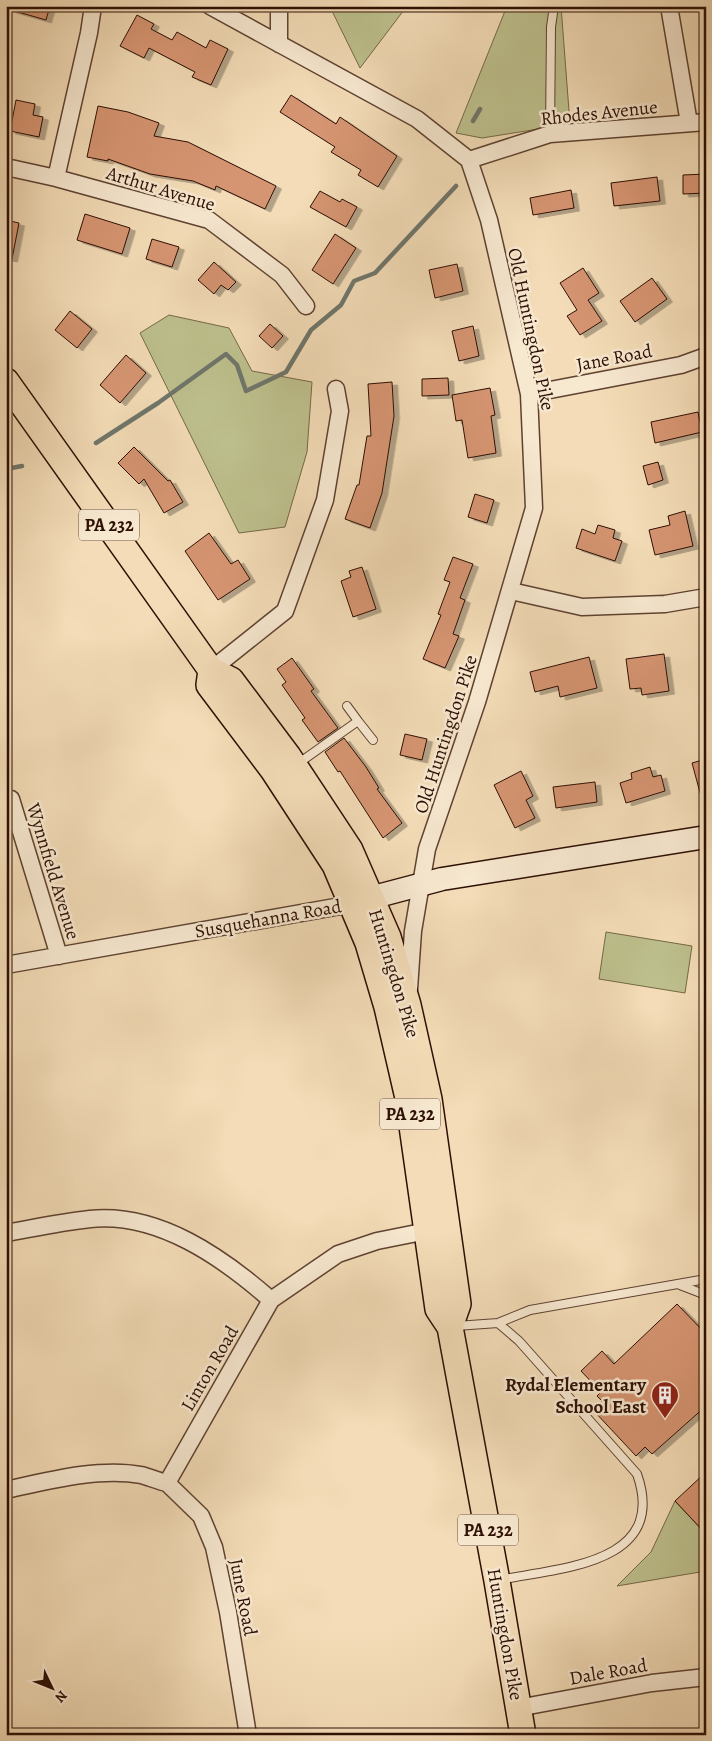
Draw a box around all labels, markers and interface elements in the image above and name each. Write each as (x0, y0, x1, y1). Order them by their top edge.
street label: Rhodes Avenue (539, 94, 659, 132)
street label: Arthur Avenue (102, 160, 218, 218)
street label: Old Huntingdon Pike (501, 246, 561, 413)
street label: Jane Road (574, 338, 655, 378)
road number: PA 232 (79, 510, 139, 540)
street label: Old Huntingdon Pike (408, 652, 484, 817)
street label: Wynnfield Avenue (20, 799, 86, 943)
street label: Susquehanna Road (193, 893, 344, 945)
street label: Huntingdon Pike (362, 906, 426, 1041)
road number: PA 232 (380, 1098, 440, 1130)
street label: Linton Road (175, 1320, 245, 1416)
place label: Rydal Elementary School East (505, 1372, 647, 1420)
building icon: Rydal Elementary School East (650, 1380, 680, 1419)
road number: PA 232 (458, 1514, 518, 1546)
street label: June Road (223, 1556, 263, 1639)
street label: Huntingdon Pike (481, 1566, 529, 1702)
street label: Dale Road (567, 1652, 650, 1692)
north arrow (28, 1664, 78, 1714)
text: N (51, 1686, 72, 1707)

